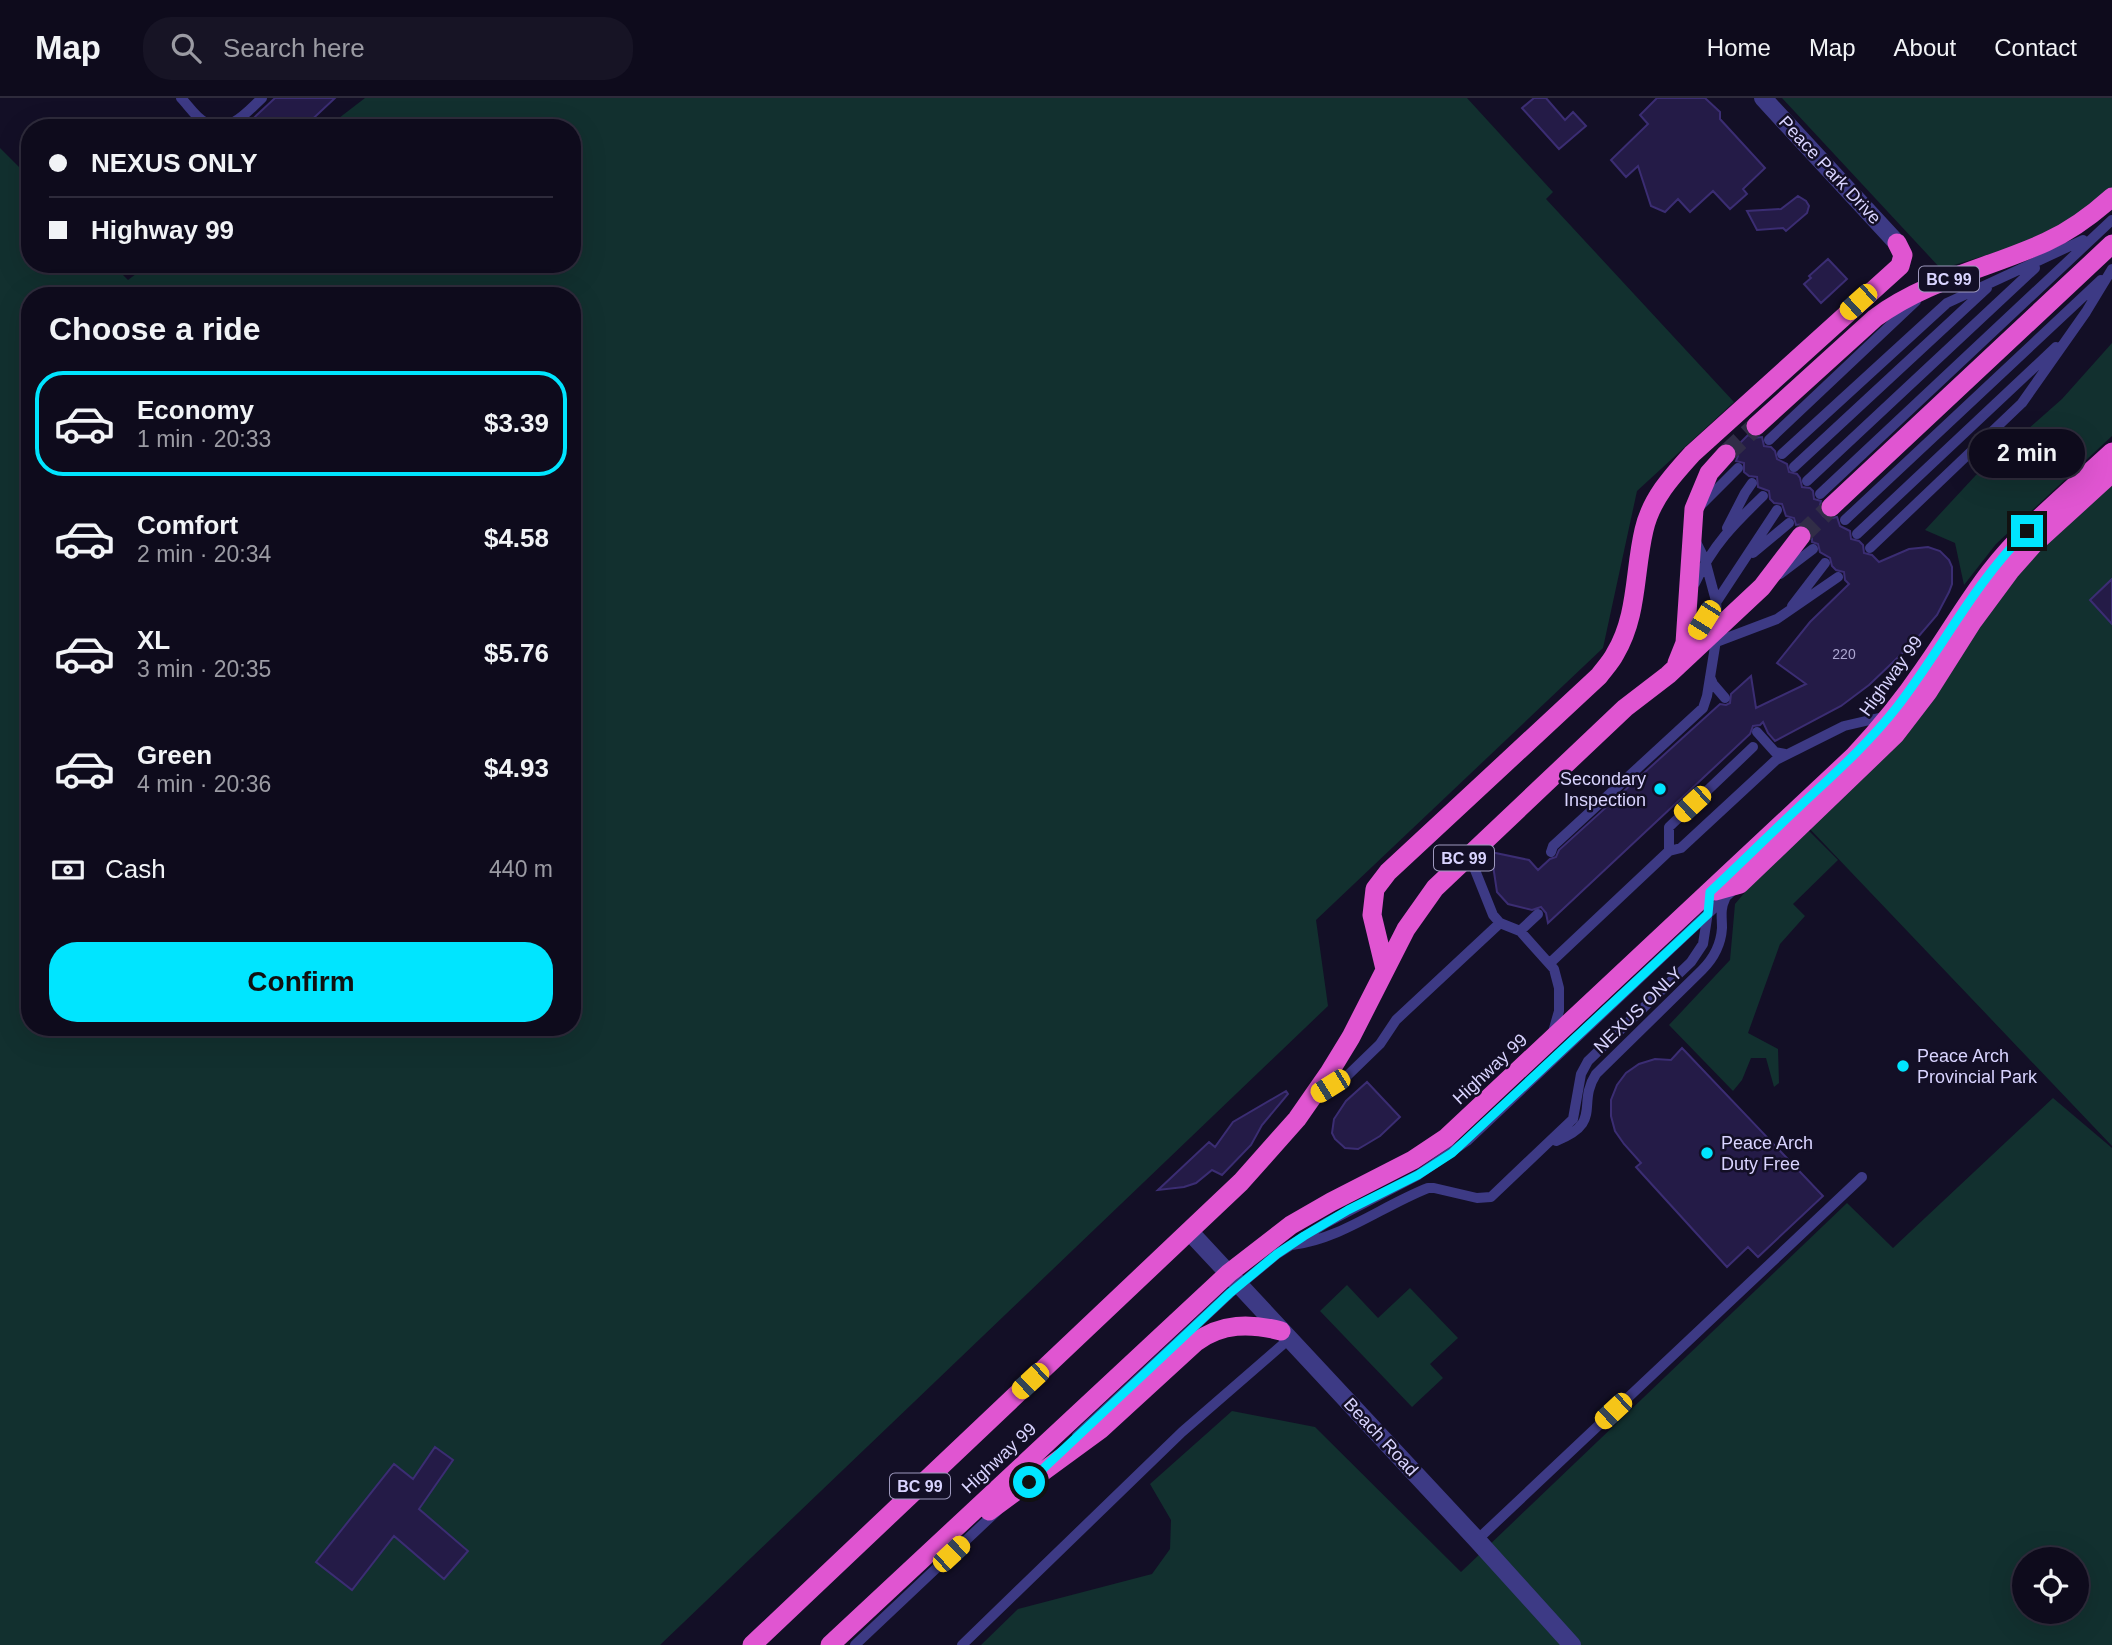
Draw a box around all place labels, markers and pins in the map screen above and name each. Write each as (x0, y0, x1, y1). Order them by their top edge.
place label: Secondary Inspection (1560, 769, 1646, 810)
marker: Secondary Inspection (1652, 781, 1668, 797)
place label: Peace Arch Provincial Park (1917, 1046, 2038, 1087)
marker: Peace Arch Provincial Park (1895, 1058, 1911, 1074)
place label: Peace Arch Duty Free (1721, 1133, 1813, 1174)
marker: Peace Arch Duty Free (1699, 1145, 1715, 1161)

